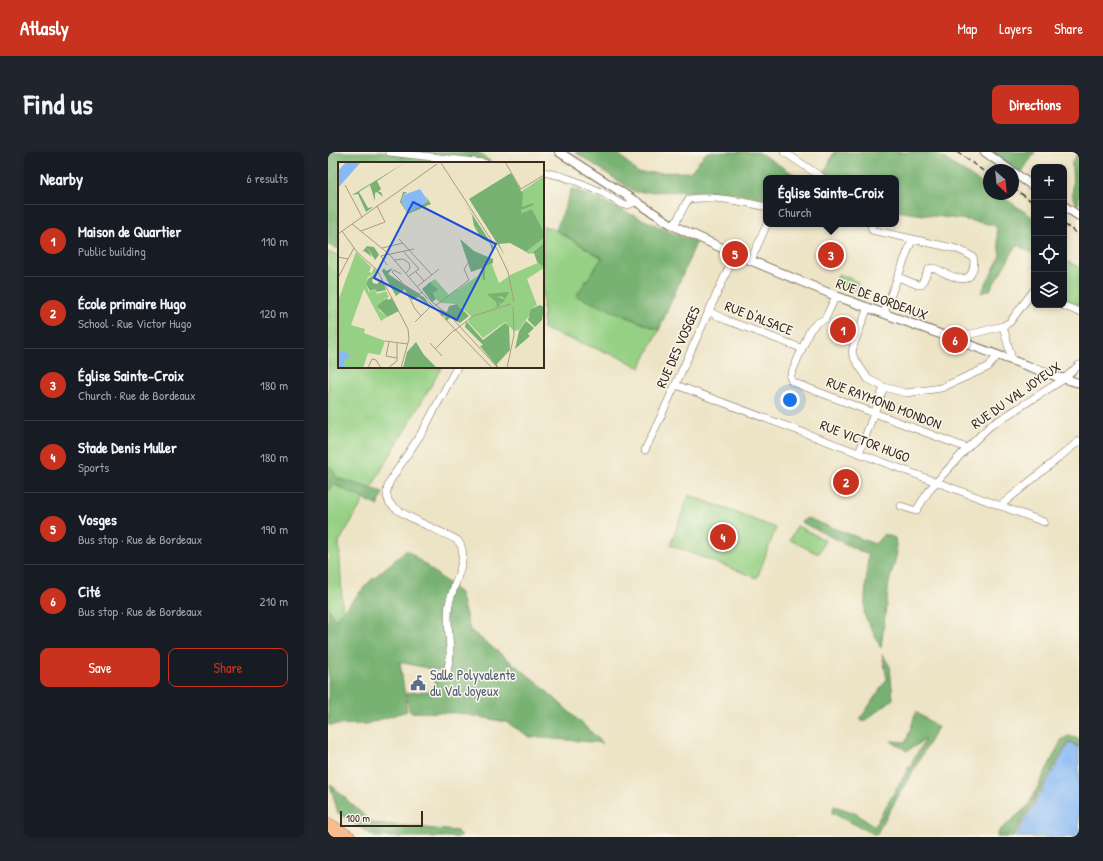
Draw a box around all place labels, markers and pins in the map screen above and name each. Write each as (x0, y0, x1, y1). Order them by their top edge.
pin: 5 (722, 239, 748, 269)
pin: 3 (818, 240, 844, 270)
pin: 1 (830, 315, 856, 345)
pin: 6 (942, 325, 968, 355)
pin: 2 (833, 467, 859, 497)
pin: 4 (710, 522, 736, 552)
place label: Salle Polyvalente du Val Joyeux (430, 665, 516, 701)
public building icon: Salle Polyvalente du Val Joyeux (409, 674, 427, 692)

